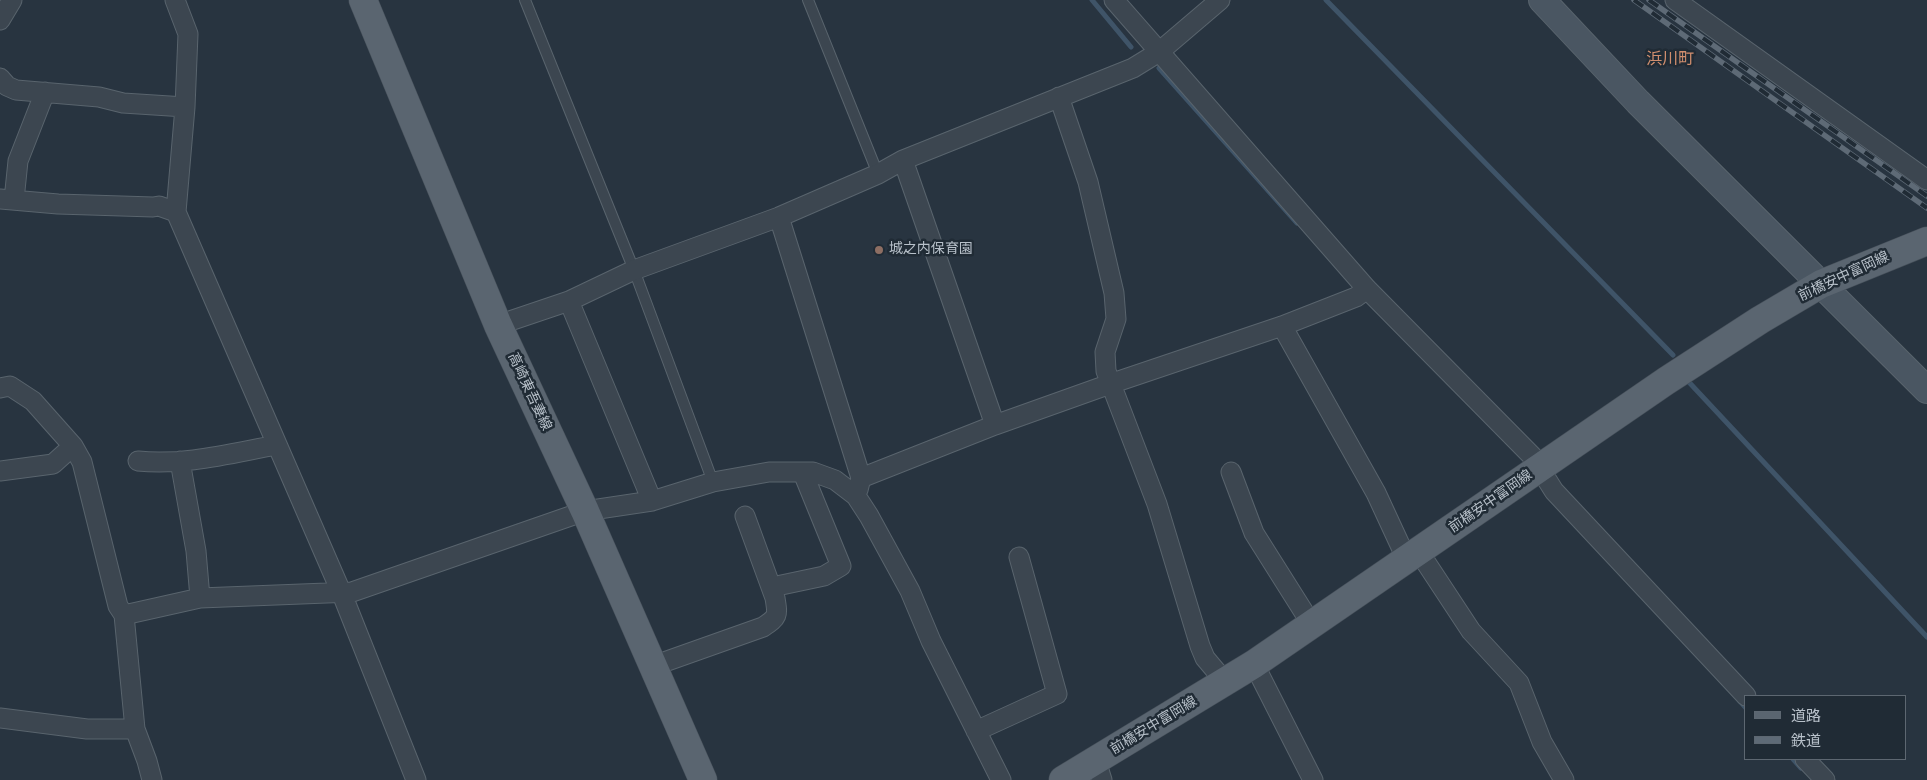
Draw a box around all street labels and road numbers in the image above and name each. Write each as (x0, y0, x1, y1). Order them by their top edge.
street label: 前橋安中富岡線 (1796, 249, 1892, 305)
street label: 高崎東吾妻線 (504, 350, 554, 434)
street label: 前橋安中富岡線 (1446, 467, 1536, 537)
street label: 前橋安中富岡線 (1108, 694, 1200, 758)

